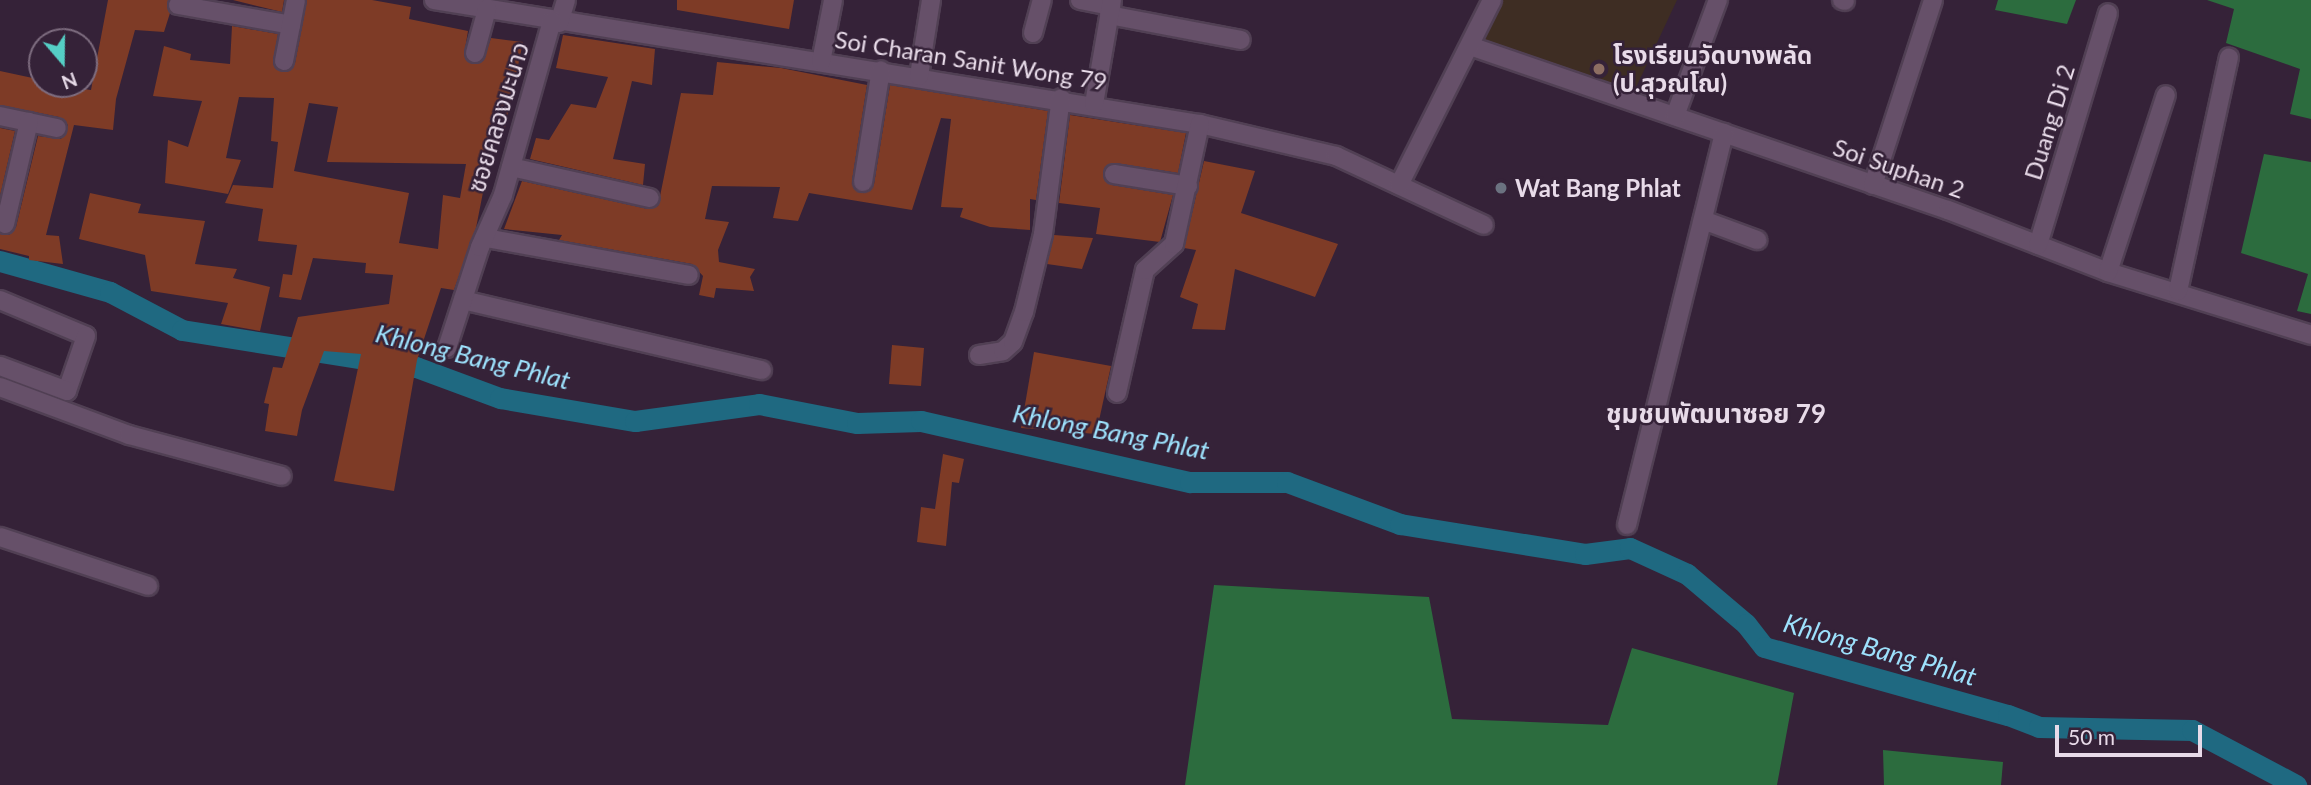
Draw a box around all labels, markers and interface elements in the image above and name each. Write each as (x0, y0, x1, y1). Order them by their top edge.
street label: Soi Charan Sanit Wong 79 (833, 24, 1109, 96)
north arrow (28, 28, 98, 98)
street label: ซอยคลองมะนาว (461, 38, 535, 196)
place label: โรงเรียนวัดบางพลัด (ป.สุวณโณ) (1613, 41, 1812, 97)
marker: โรงเรียนวัดบางพลัด (ป.สุวณโณ) (1591, 61, 1607, 77)
street label: Duang Di 2 (2018, 61, 2080, 183)
text: N (59, 68, 80, 95)
street label: Soi Suphan 2 (1830, 132, 1968, 204)
place label: Wat Bang Phlat (1515, 174, 1681, 202)
marker: Wat Bang Phlat (1493, 180, 1509, 196)
water label: Khlong Bang Phlat (372, 318, 574, 396)
water label: Khlong Bang Phlat (1010, 398, 1212, 466)
district label: ชุมชนพัฒนาซอย 79 (1606, 398, 1826, 430)
water label: Khlong Bang Phlat (1780, 608, 1980, 692)
scale bar (2059, 712, 2206, 756)
text: 50 m (2068, 724, 2115, 749)

